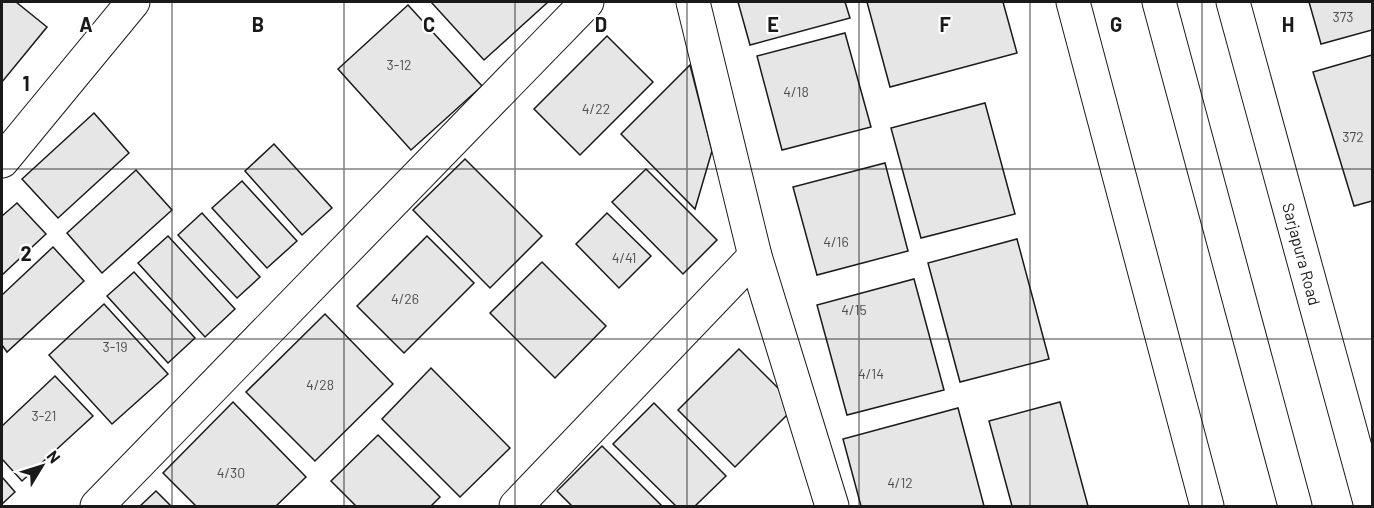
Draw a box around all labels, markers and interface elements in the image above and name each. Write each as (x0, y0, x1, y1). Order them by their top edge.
house number: 373 (1332, 8, 1354, 25)
text: A (79, 12, 93, 36)
text: B (252, 12, 264, 36)
text: C (423, 12, 435, 36)
text: D (595, 12, 607, 36)
text: E (767, 12, 779, 36)
text: F (939, 12, 951, 36)
text: G (1110, 12, 1122, 36)
text: H (1282, 12, 1294, 36)
house number: 3-12 (386, 56, 412, 73)
text: 1 (22, 71, 30, 95)
house number: 4/18 (783, 83, 809, 100)
house number: 4/22 (582, 100, 610, 117)
house number: 372 (1342, 128, 1364, 145)
street label: Sarjapura Road (1279, 201, 1325, 307)
house number: 4/16 (823, 233, 849, 250)
text: 2 (20, 241, 32, 265)
house number: 4/41 (612, 249, 636, 266)
house number: 4/26 (391, 290, 419, 307)
house number: 4/15 (841, 301, 867, 318)
house number: 3-19 (103, 338, 127, 355)
house number: 4/14 (858, 365, 884, 382)
house number: 4/28 (306, 376, 334, 393)
house number: 3-21 (32, 407, 56, 424)
north arrow (12, 436, 72, 496)
text: N (43, 446, 65, 466)
house number: 4/30 (217, 464, 245, 481)
house number: 4/12 (887, 474, 913, 491)

